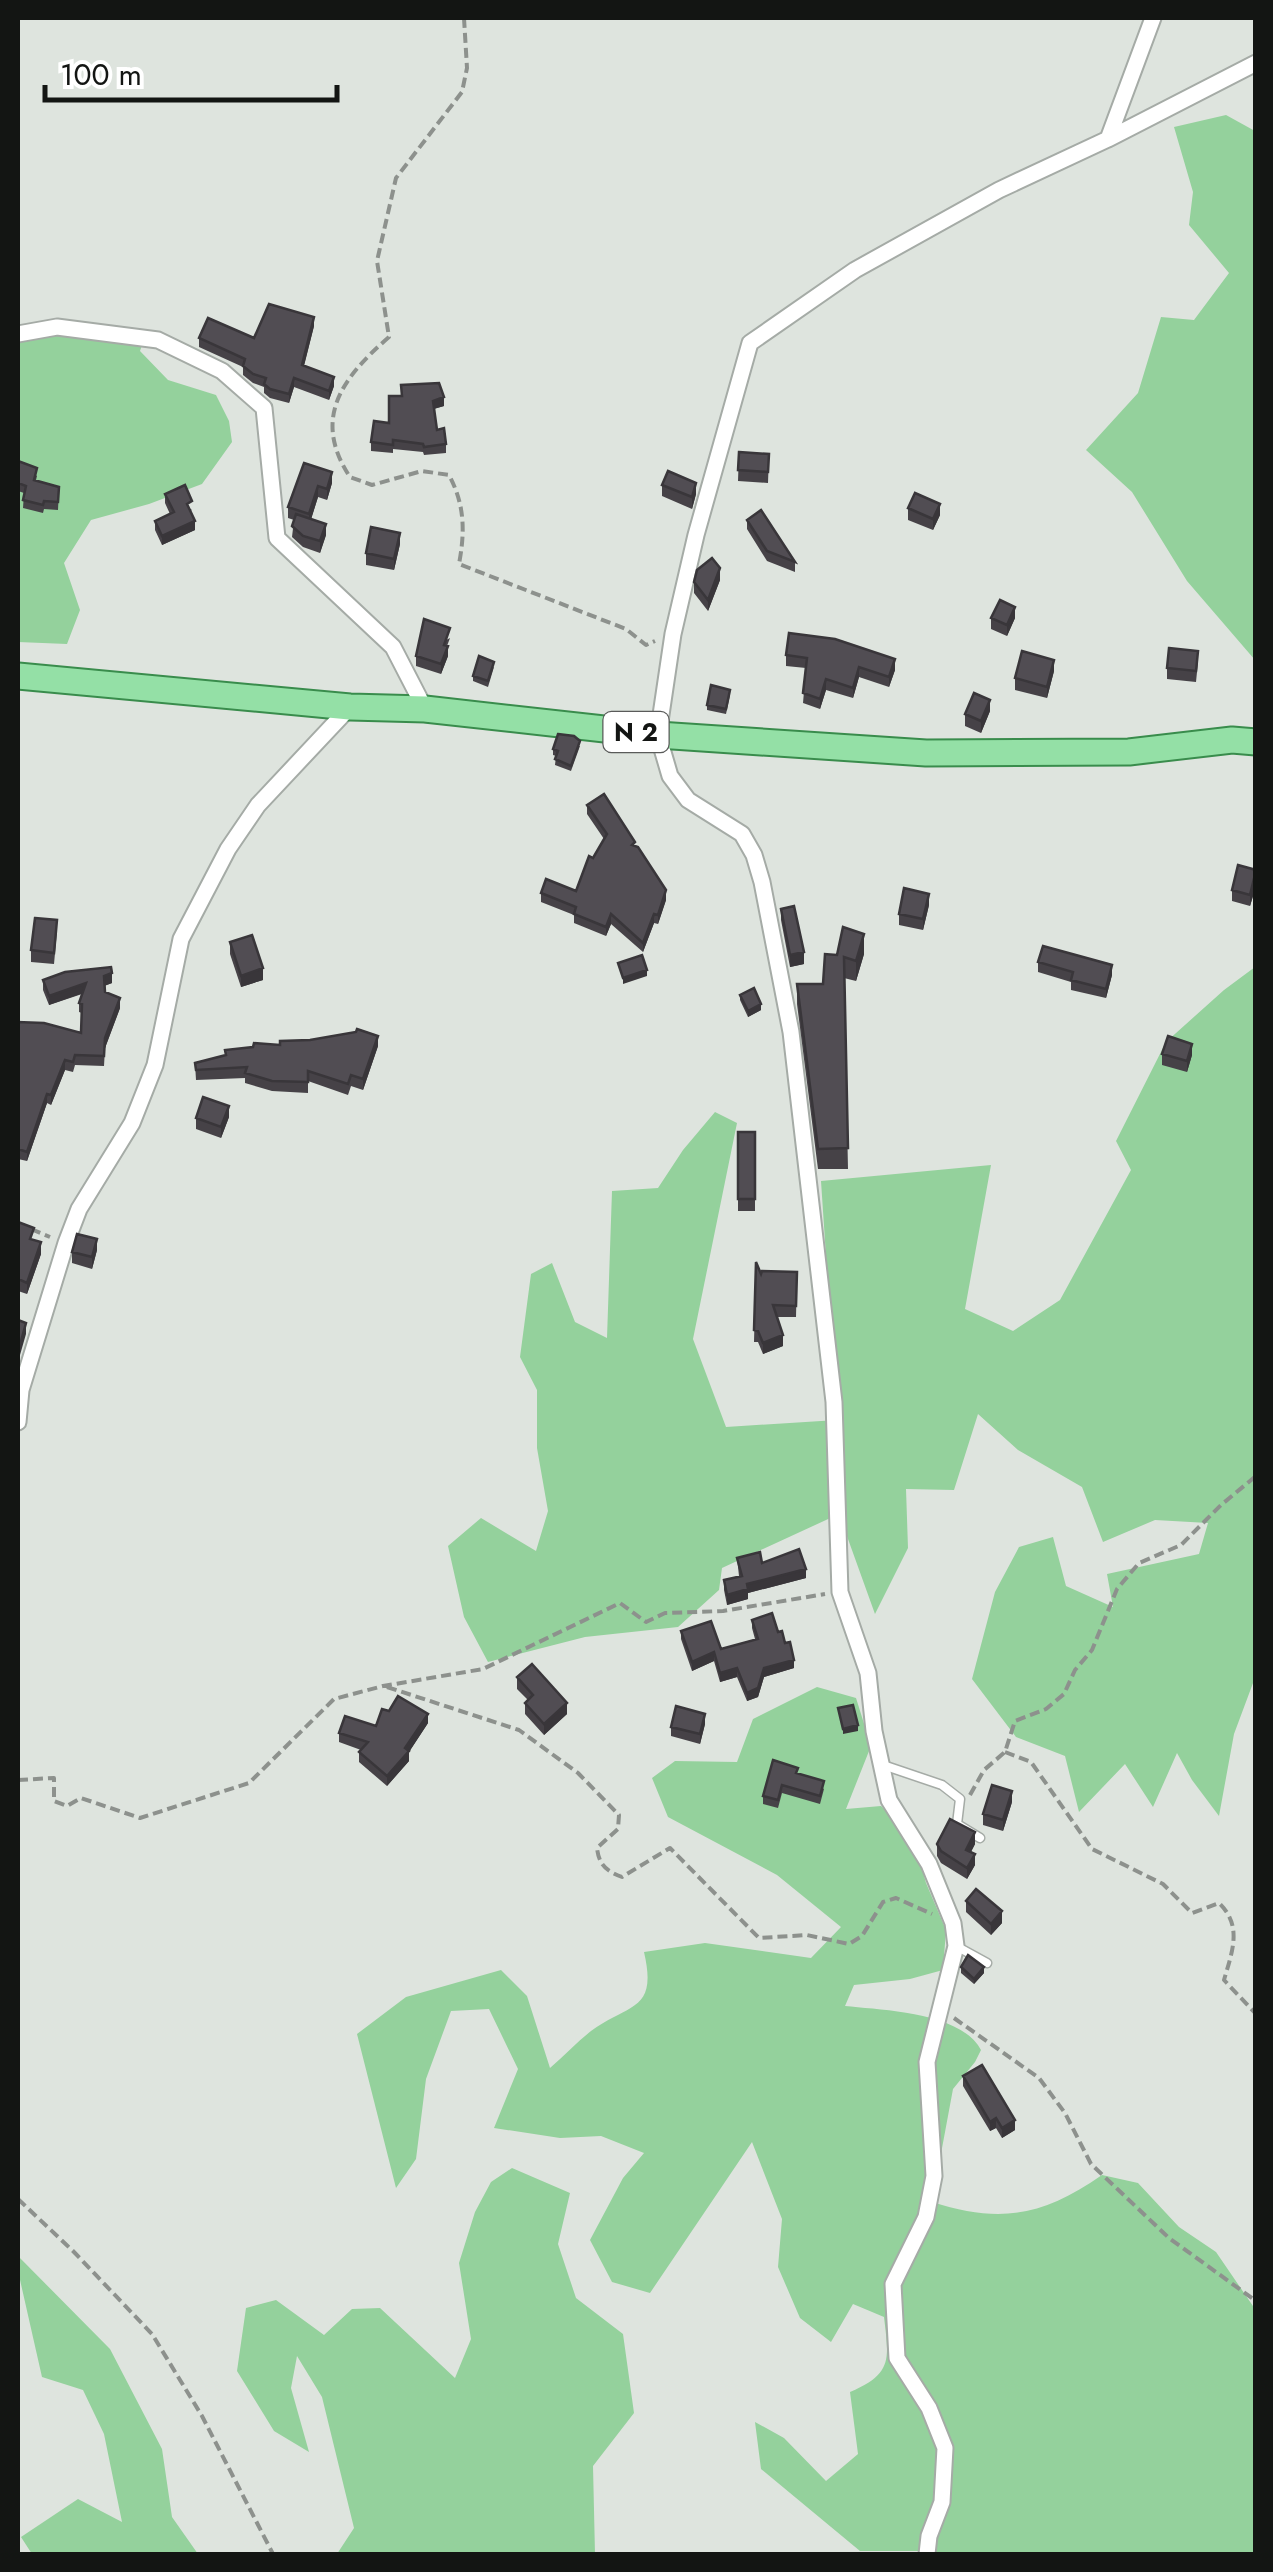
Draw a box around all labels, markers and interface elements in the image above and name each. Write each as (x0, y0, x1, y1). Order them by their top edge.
scale bar (45, 40, 338, 102)
text: 100 m (60, 53, 142, 96)
road number: N 2 (604, 712, 668, 752)

